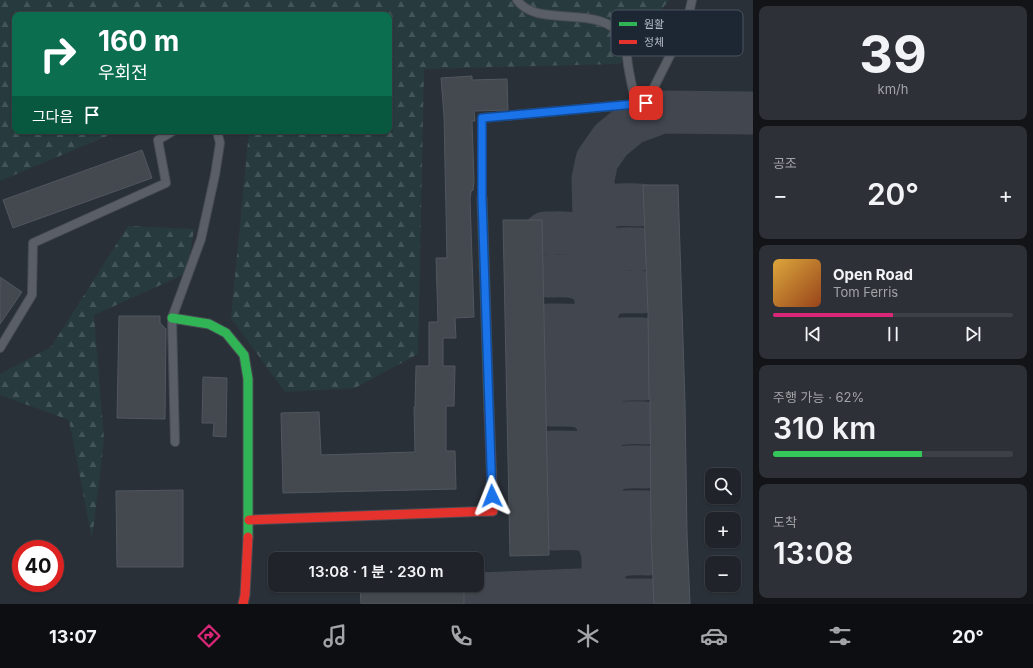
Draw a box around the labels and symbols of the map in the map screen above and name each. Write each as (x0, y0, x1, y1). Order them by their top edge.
legend (611, 10, 743, 56)
text: 원활 (644, 17, 664, 31)
text: 정체 (644, 35, 664, 49)
pin (629, 86, 663, 120)
position arrow (471, 475, 513, 517)
speed limit sign: 40 (12, 540, 64, 592)

